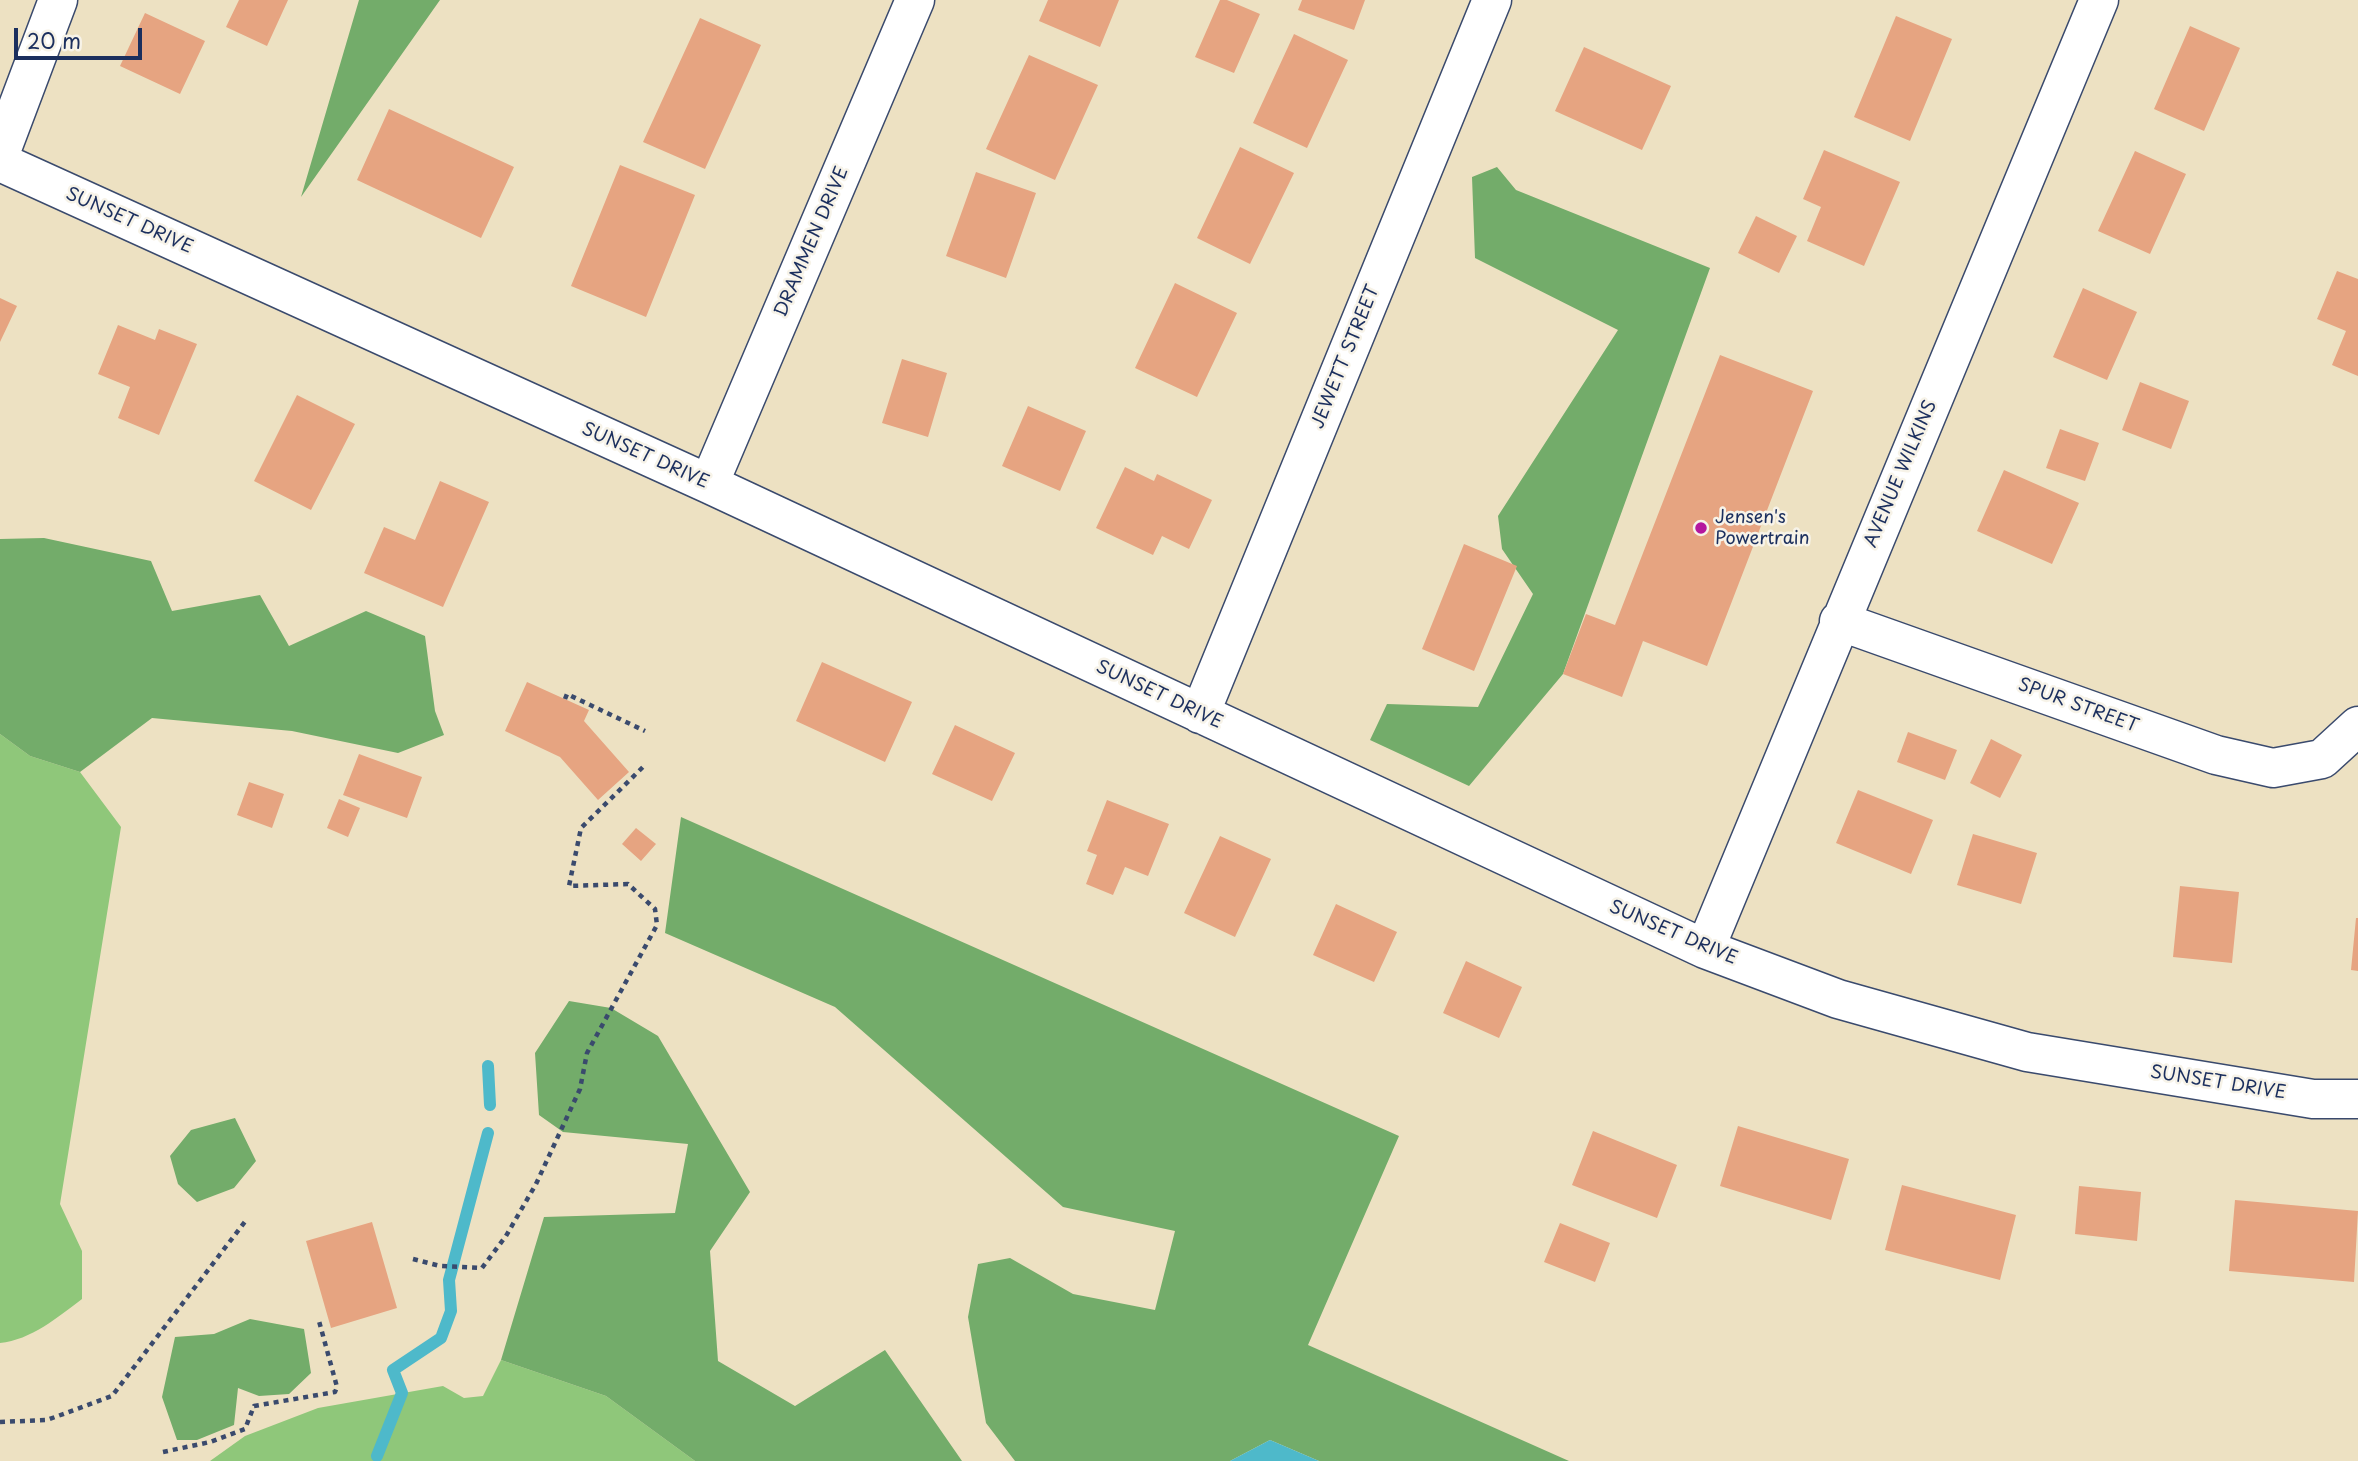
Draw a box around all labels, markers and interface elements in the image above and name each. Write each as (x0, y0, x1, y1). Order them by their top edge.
scale bar (18, 14, 145, 58)
text: 20 m (27, 24, 81, 56)
street label: DRAMMEN DRIVE (771, 164, 853, 320)
street label: SUNSET DRIVE (62, 183, 196, 259)
street label: JEWETT STREET (1307, 282, 1385, 432)
street label: AVENUE WILKINS (1860, 397, 1942, 551)
street label: SUNSET DRIVE (578, 418, 712, 494)
place label: Jensen's Powertrain (1715, 507, 1810, 550)
marker: Jensen's Powertrain (1693, 520, 1709, 536)
street label: SUNSET DRIVE (1092, 656, 1226, 734)
street label: SPUR STREET (2015, 674, 2141, 738)
street label: SUNSET DRIVE (1606, 896, 1740, 970)
street label: SUNSET DRIVE (2149, 1062, 2287, 1104)

